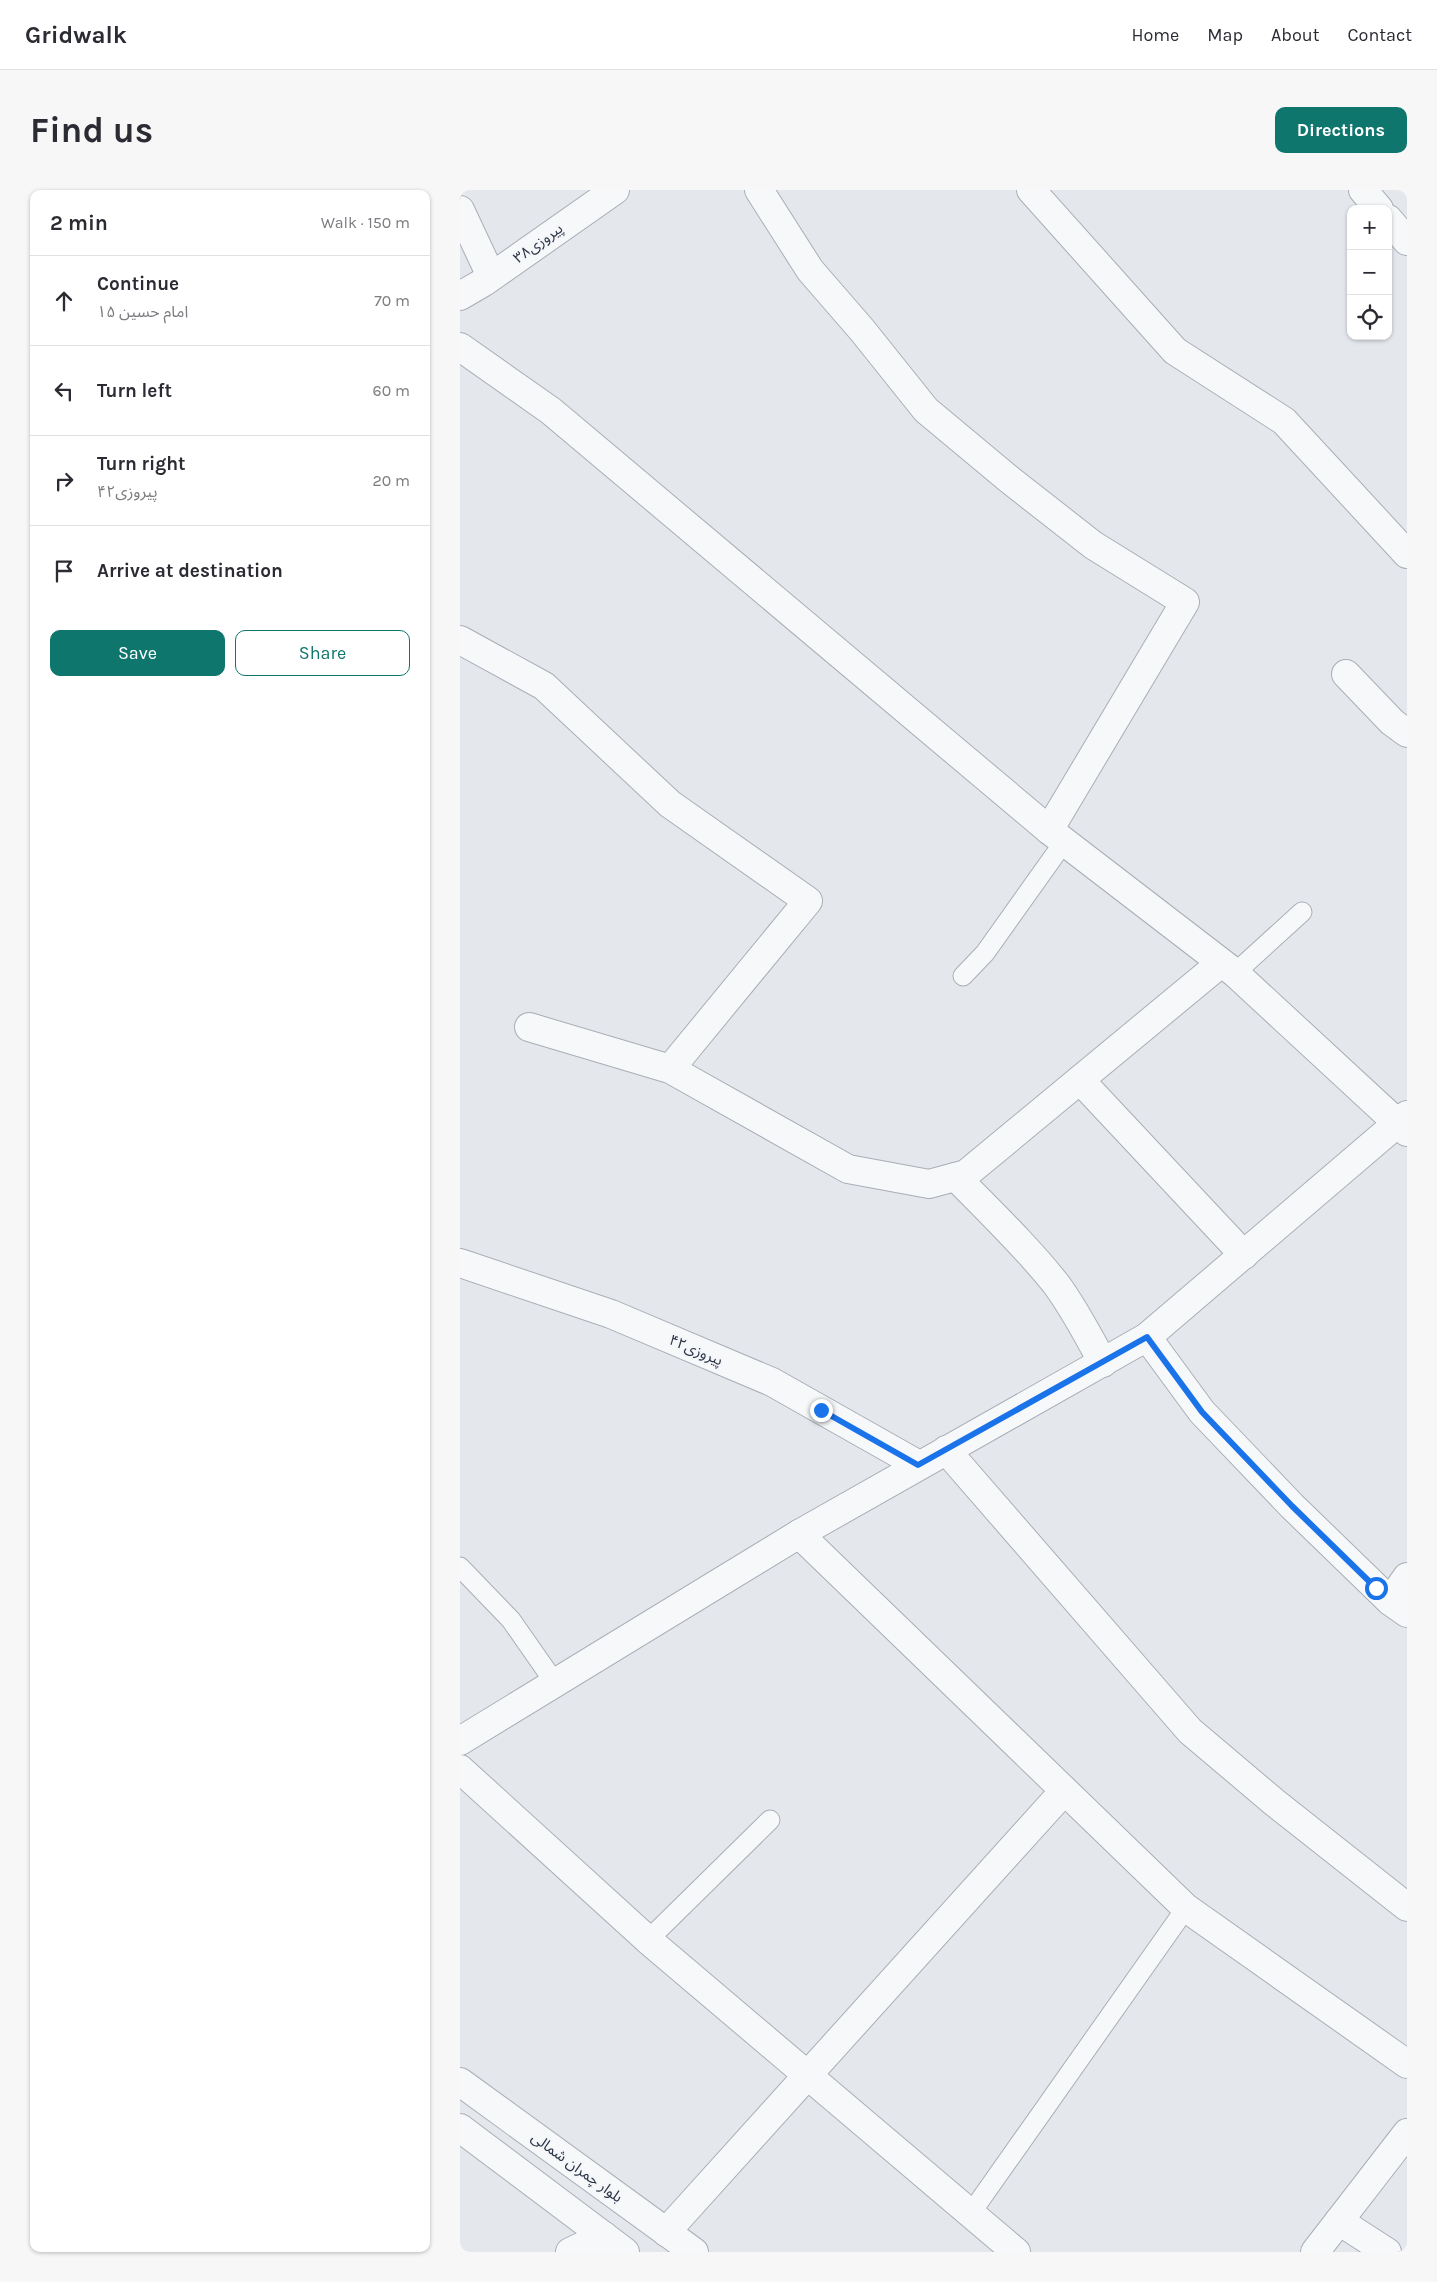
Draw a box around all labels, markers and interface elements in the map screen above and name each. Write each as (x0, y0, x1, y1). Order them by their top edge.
text: Gridwalk (25, 21, 127, 49)
text: Home (1131, 24, 1179, 46)
text: Map (1207, 24, 1243, 46)
text: About (1271, 24, 1320, 46)
text: Contact (1348, 24, 1412, 46)
button: Directions (1275, 107, 1407, 153)
text: Find us (30, 110, 153, 151)
map controls (1347, 205, 1392, 340)
button: + (1347, 205, 1392, 250)
text: 2 min (50, 211, 108, 235)
text: Walk · 150 m (321, 213, 410, 232)
street label: پیروزی۳۸ (510, 219, 567, 268)
button: − (1347, 250, 1392, 295)
text: Continue (97, 273, 179, 295)
icon: ahead (50, 287, 78, 315)
text: 70 m (374, 291, 410, 310)
button: locate (1347, 295, 1392, 340)
text: امام حسین ۱۵ (97, 302, 188, 321)
icon: left (50, 377, 78, 405)
text: Turn left (97, 380, 172, 402)
text: 60 m (373, 381, 410, 400)
text: Turn right (97, 453, 186, 475)
icon: right (50, 467, 78, 495)
text: 20 m (372, 471, 410, 490)
text: پیروزی۴۲ (97, 482, 158, 501)
icon: arrive (50, 557, 78, 585)
text: Arrive at destination (97, 560, 283, 582)
button: Save (50, 630, 225, 676)
button: Share (235, 630, 410, 676)
street label: پیروزی۴۲ (666, 1331, 726, 1370)
route end (810, 1399, 833, 1422)
route start (1365, 1577, 1388, 1600)
street label: بلوار چمران شمالی (527, 2128, 626, 2207)

